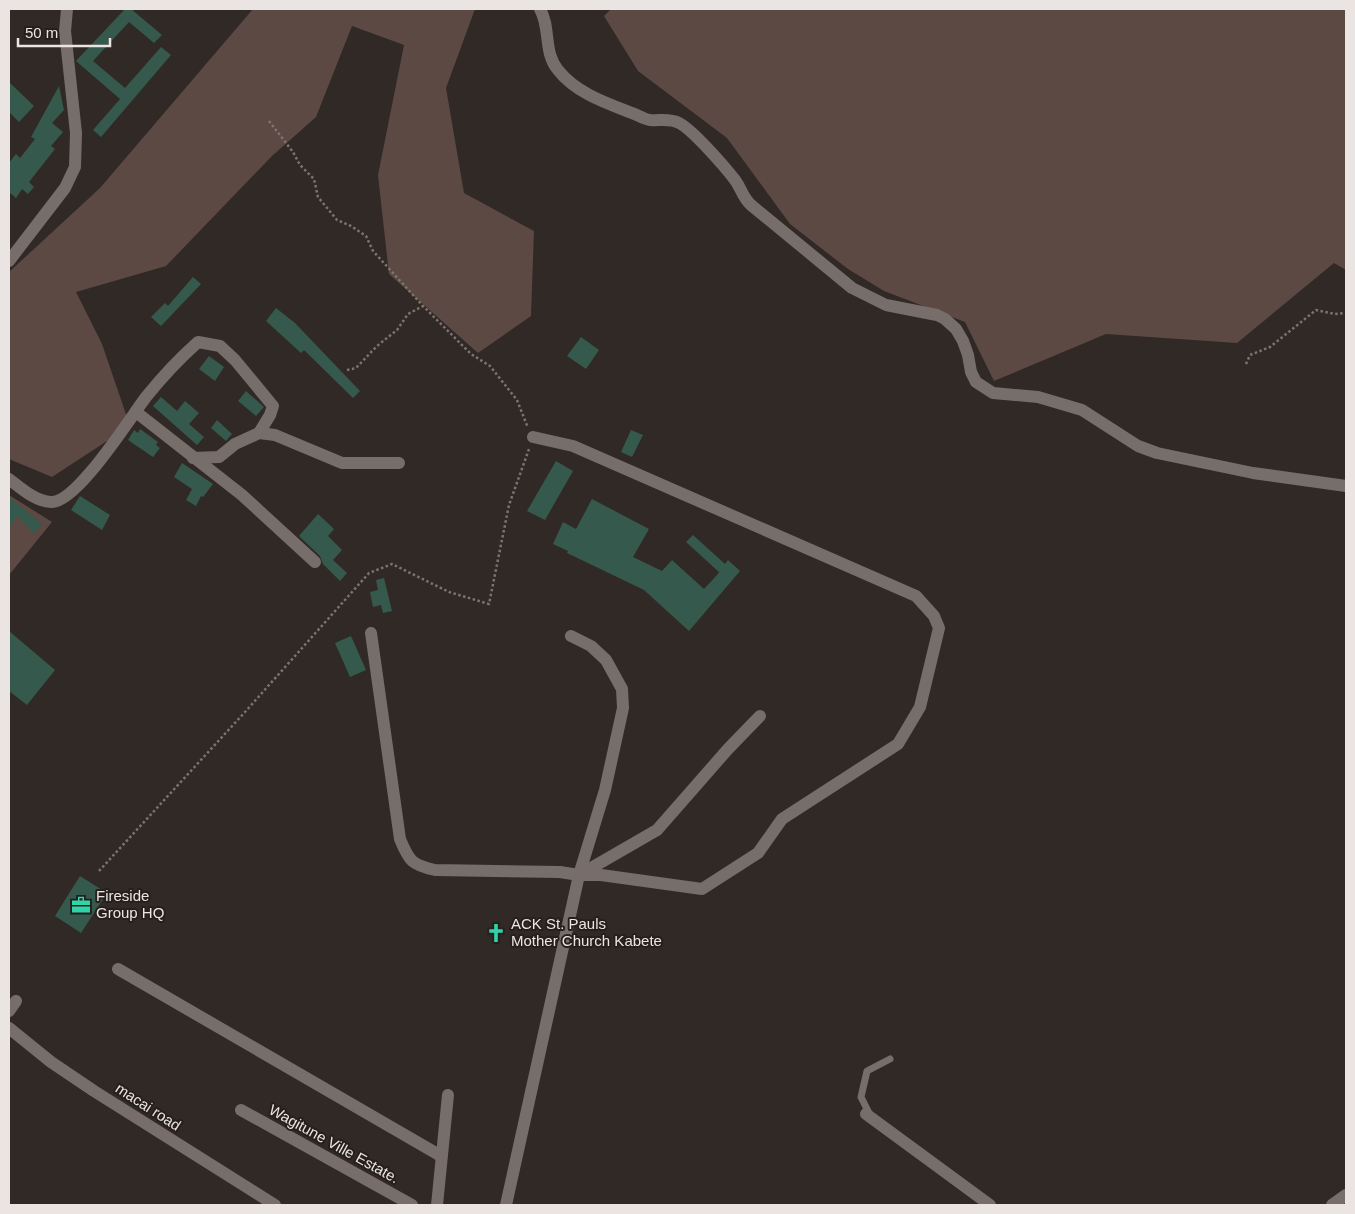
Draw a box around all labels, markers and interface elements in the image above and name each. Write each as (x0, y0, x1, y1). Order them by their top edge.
scale bar (18, 15, 110, 47)
text: 50 m (25, 24, 58, 41)
place label: Fireside Group HQ (96, 887, 164, 921)
office icon: Fireside Group HQ (70, 894, 92, 916)
place label: ACK St. Pauls Mother Church Kabete (511, 915, 662, 949)
church icon: ACK St. Pauls Mother Church Kabete (485, 922, 507, 944)
street label: macai road (113, 1079, 184, 1134)
street label: Wagitune Ville Estate. (266, 1101, 402, 1186)

